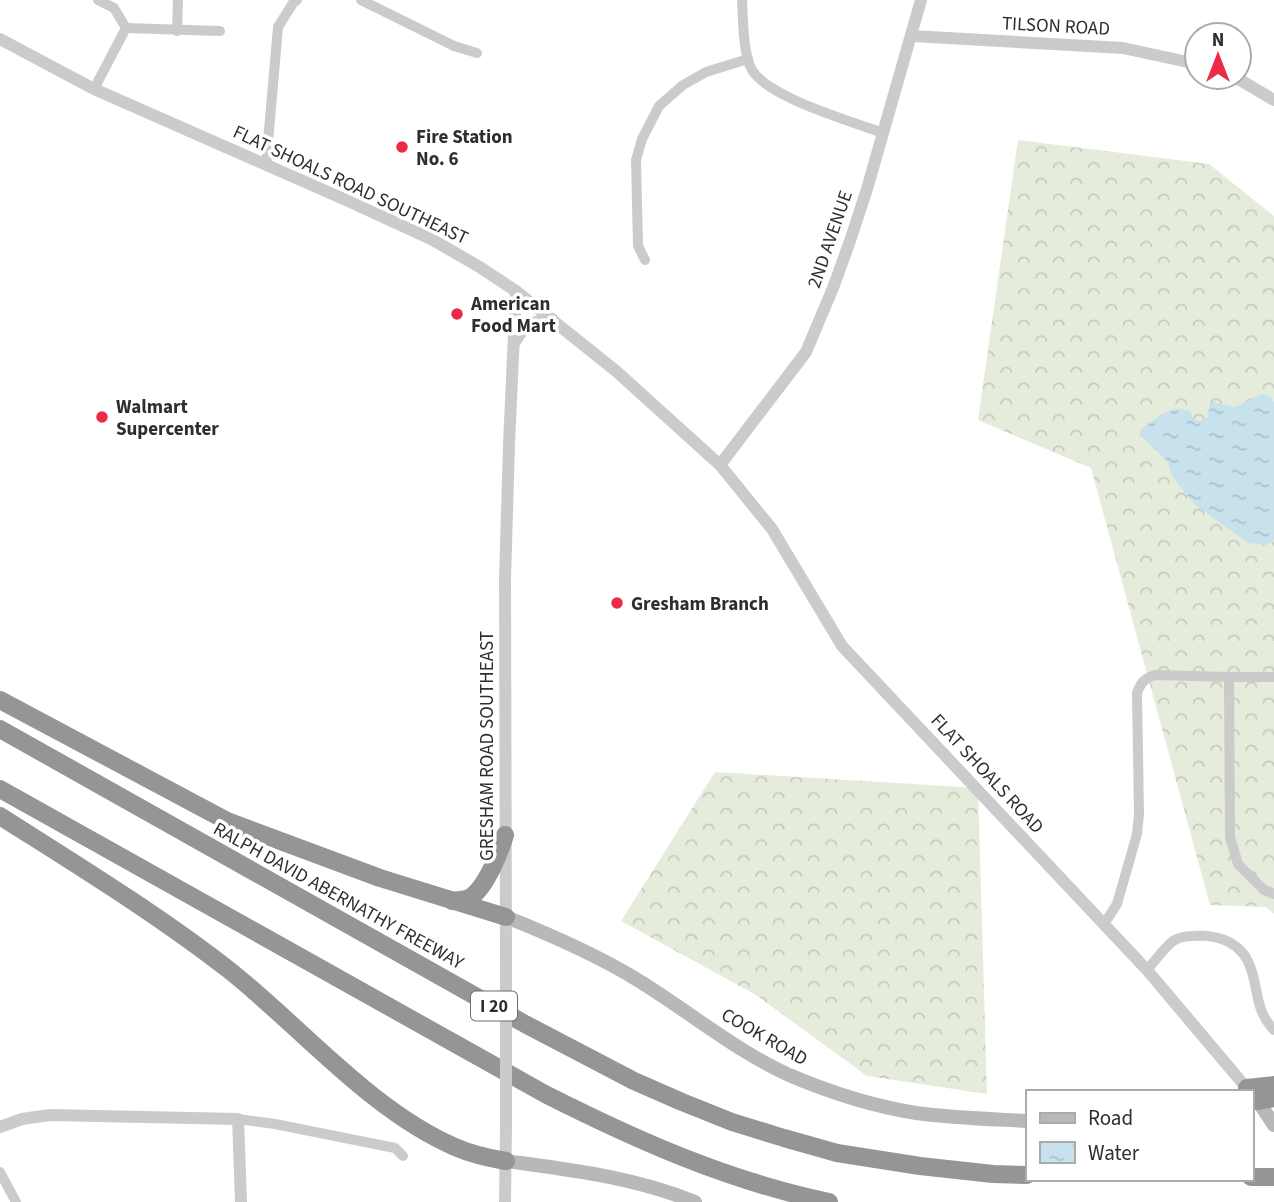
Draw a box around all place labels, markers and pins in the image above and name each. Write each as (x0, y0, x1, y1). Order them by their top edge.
place label: Fire Station No. 6 (416, 124, 513, 173)
marker: Fire Station No. 6 (394, 139, 410, 155)
place label: American Food Mart (470, 291, 556, 340)
marker: American Food Mart (449, 306, 465, 322)
place label: Walmart Supercenter (116, 394, 219, 443)
marker: Walmart Supercenter (94, 409, 110, 425)
place label: Gresham Branch (631, 591, 769, 618)
marker: Gresham Branch (609, 595, 625, 611)

